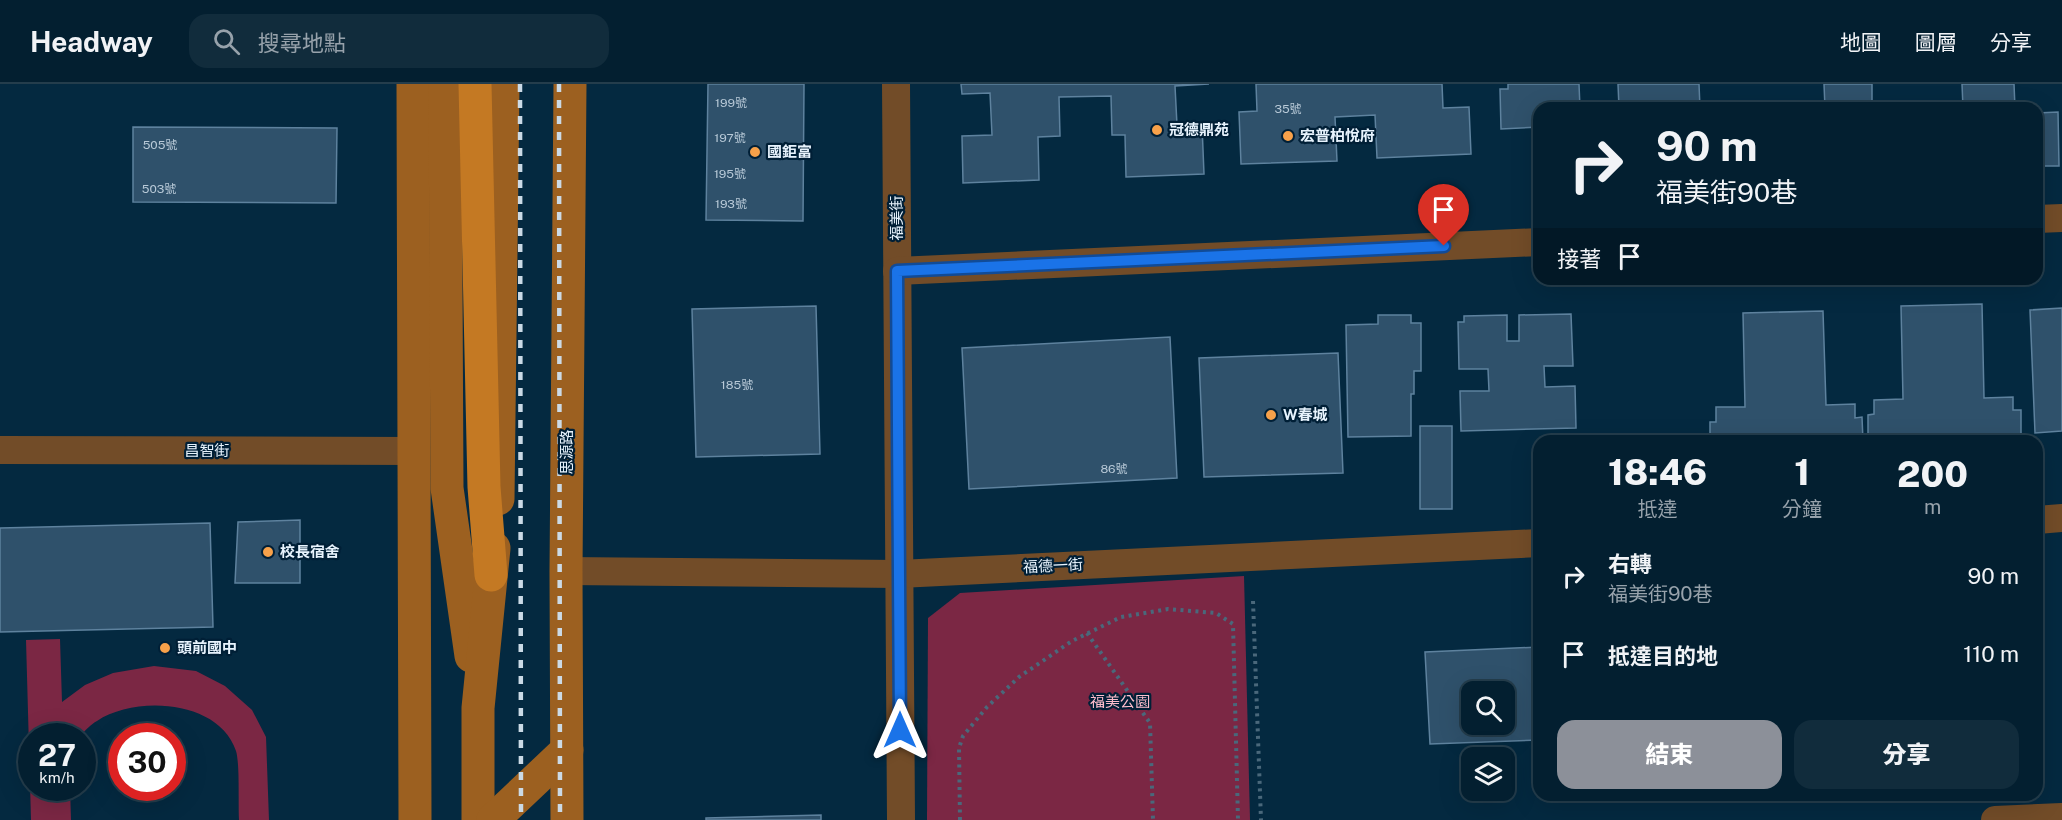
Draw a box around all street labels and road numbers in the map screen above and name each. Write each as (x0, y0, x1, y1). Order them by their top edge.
street label: 福美街 (888, 195, 905, 241)
street label: 思源路 (558, 429, 575, 475)
street label: 昌智街 (184, 442, 230, 459)
street label: 福德一街 (1023, 555, 1083, 576)

